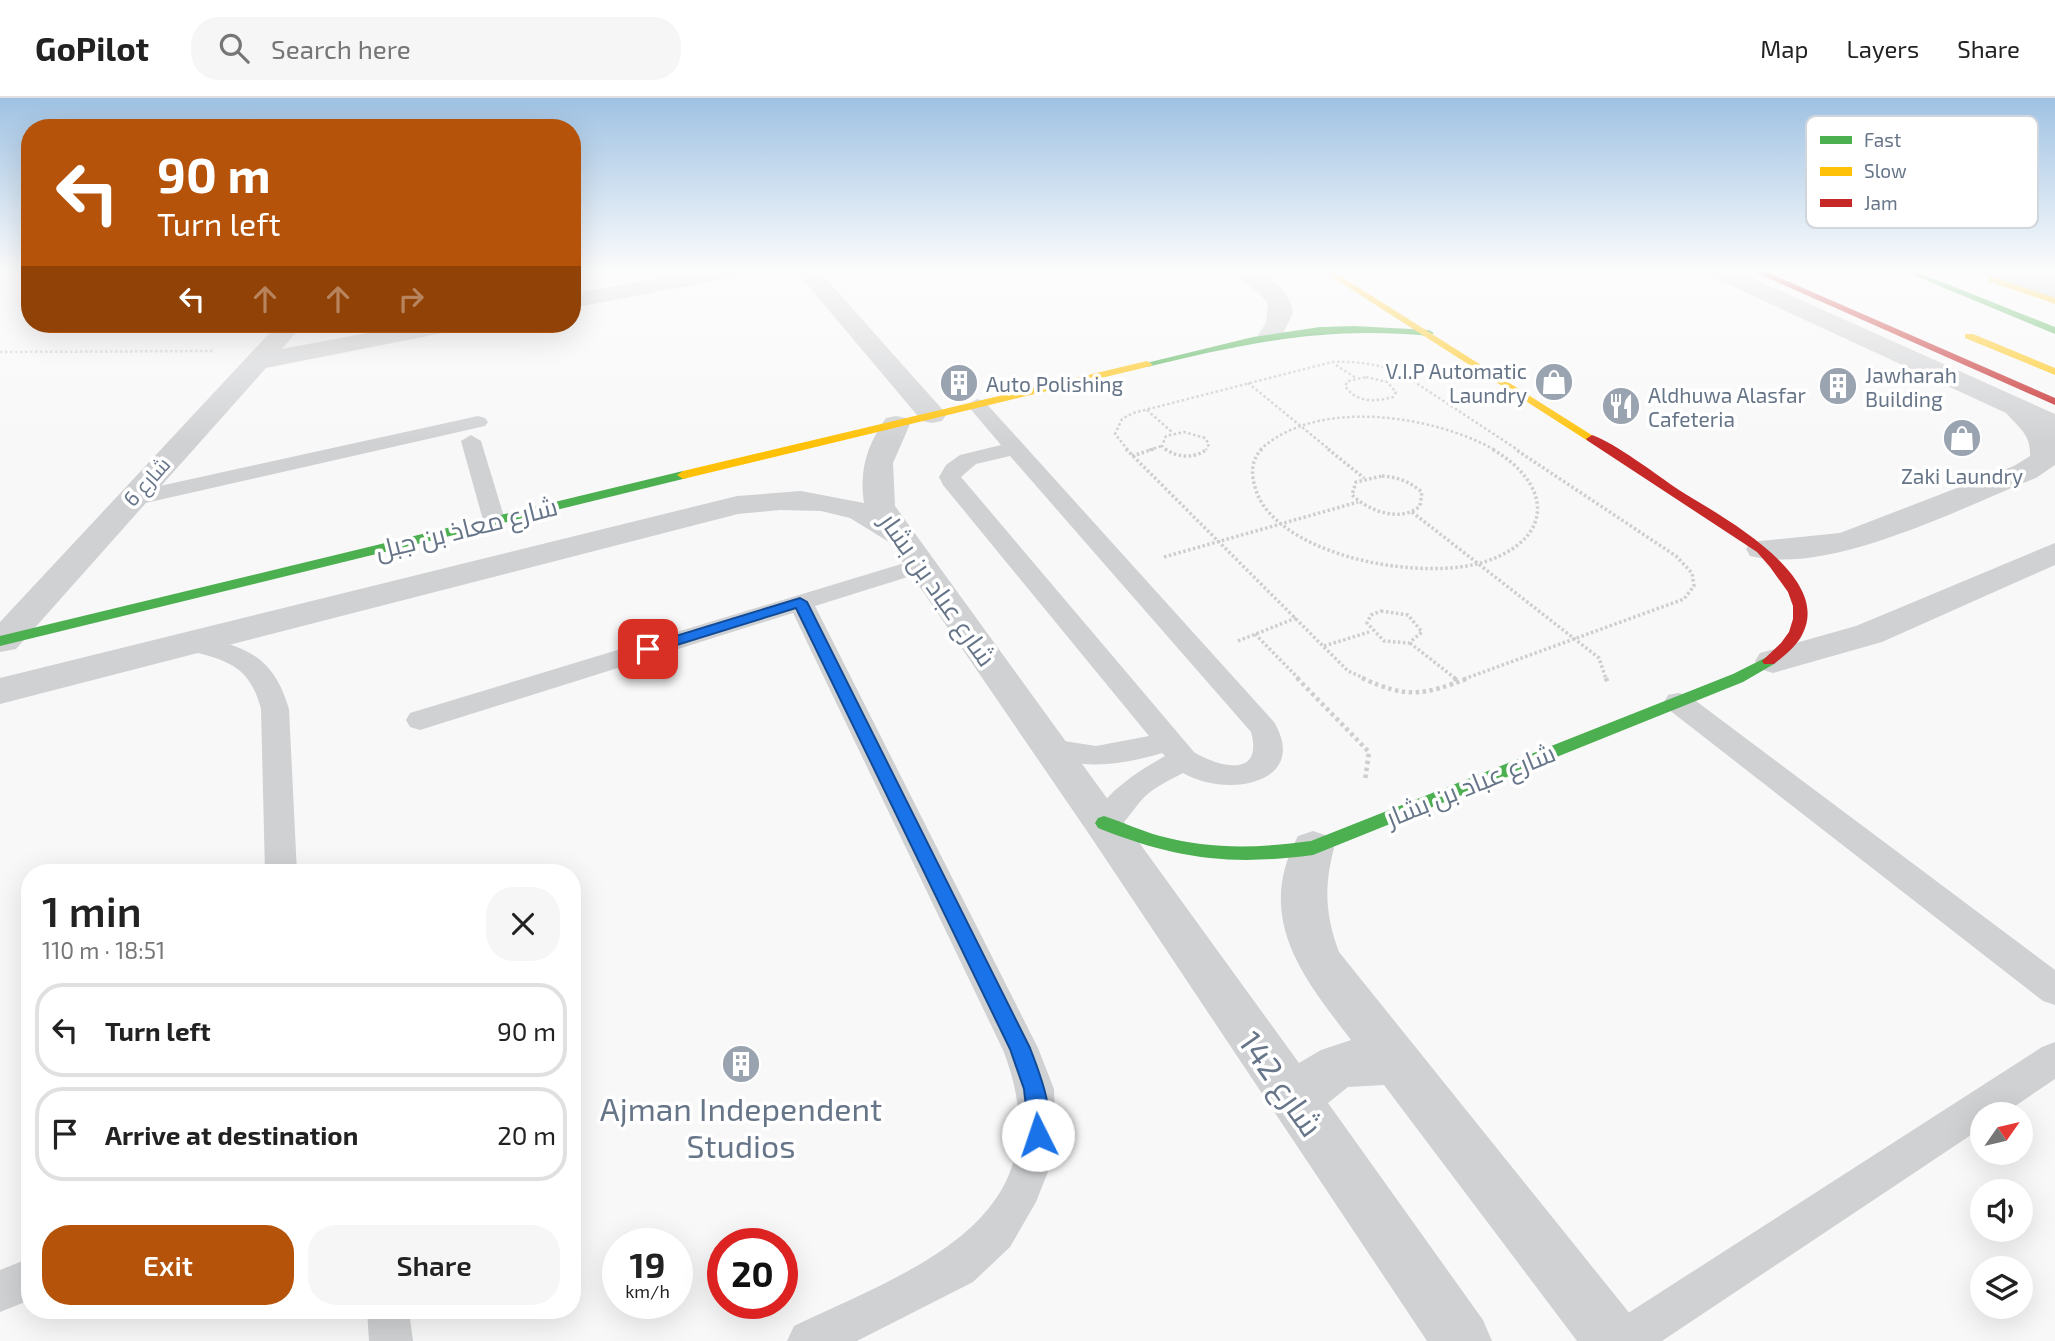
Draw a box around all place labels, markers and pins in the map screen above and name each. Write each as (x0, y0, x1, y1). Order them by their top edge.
place label: V.I.P Automatic Laundry (1386, 358, 1527, 407)
shop icon: V.I.P Automatic Laundry (1533, 361, 1575, 403)
building icon: Auto Polishing (938, 362, 980, 404)
place label: Jawharah Building (1865, 362, 1957, 411)
building icon: Jawharah Building (1817, 365, 1859, 407)
place label: Auto Polishing (986, 371, 1124, 396)
place label: Aldhuwa Alasfar Cafeteria (1648, 382, 1806, 431)
restaurant icon: Aldhuwa Alasfar Cafeteria (1600, 385, 1642, 427)
shop icon: Zaki Laundry (1941, 417, 1983, 459)
place label: Zaki Laundry (1901, 463, 2023, 488)
pin (618, 619, 678, 679)
building icon: Ajman Independent Studios (720, 1043, 762, 1085)
place label: Ajman Independent Studios (600, 1089, 882, 1164)

